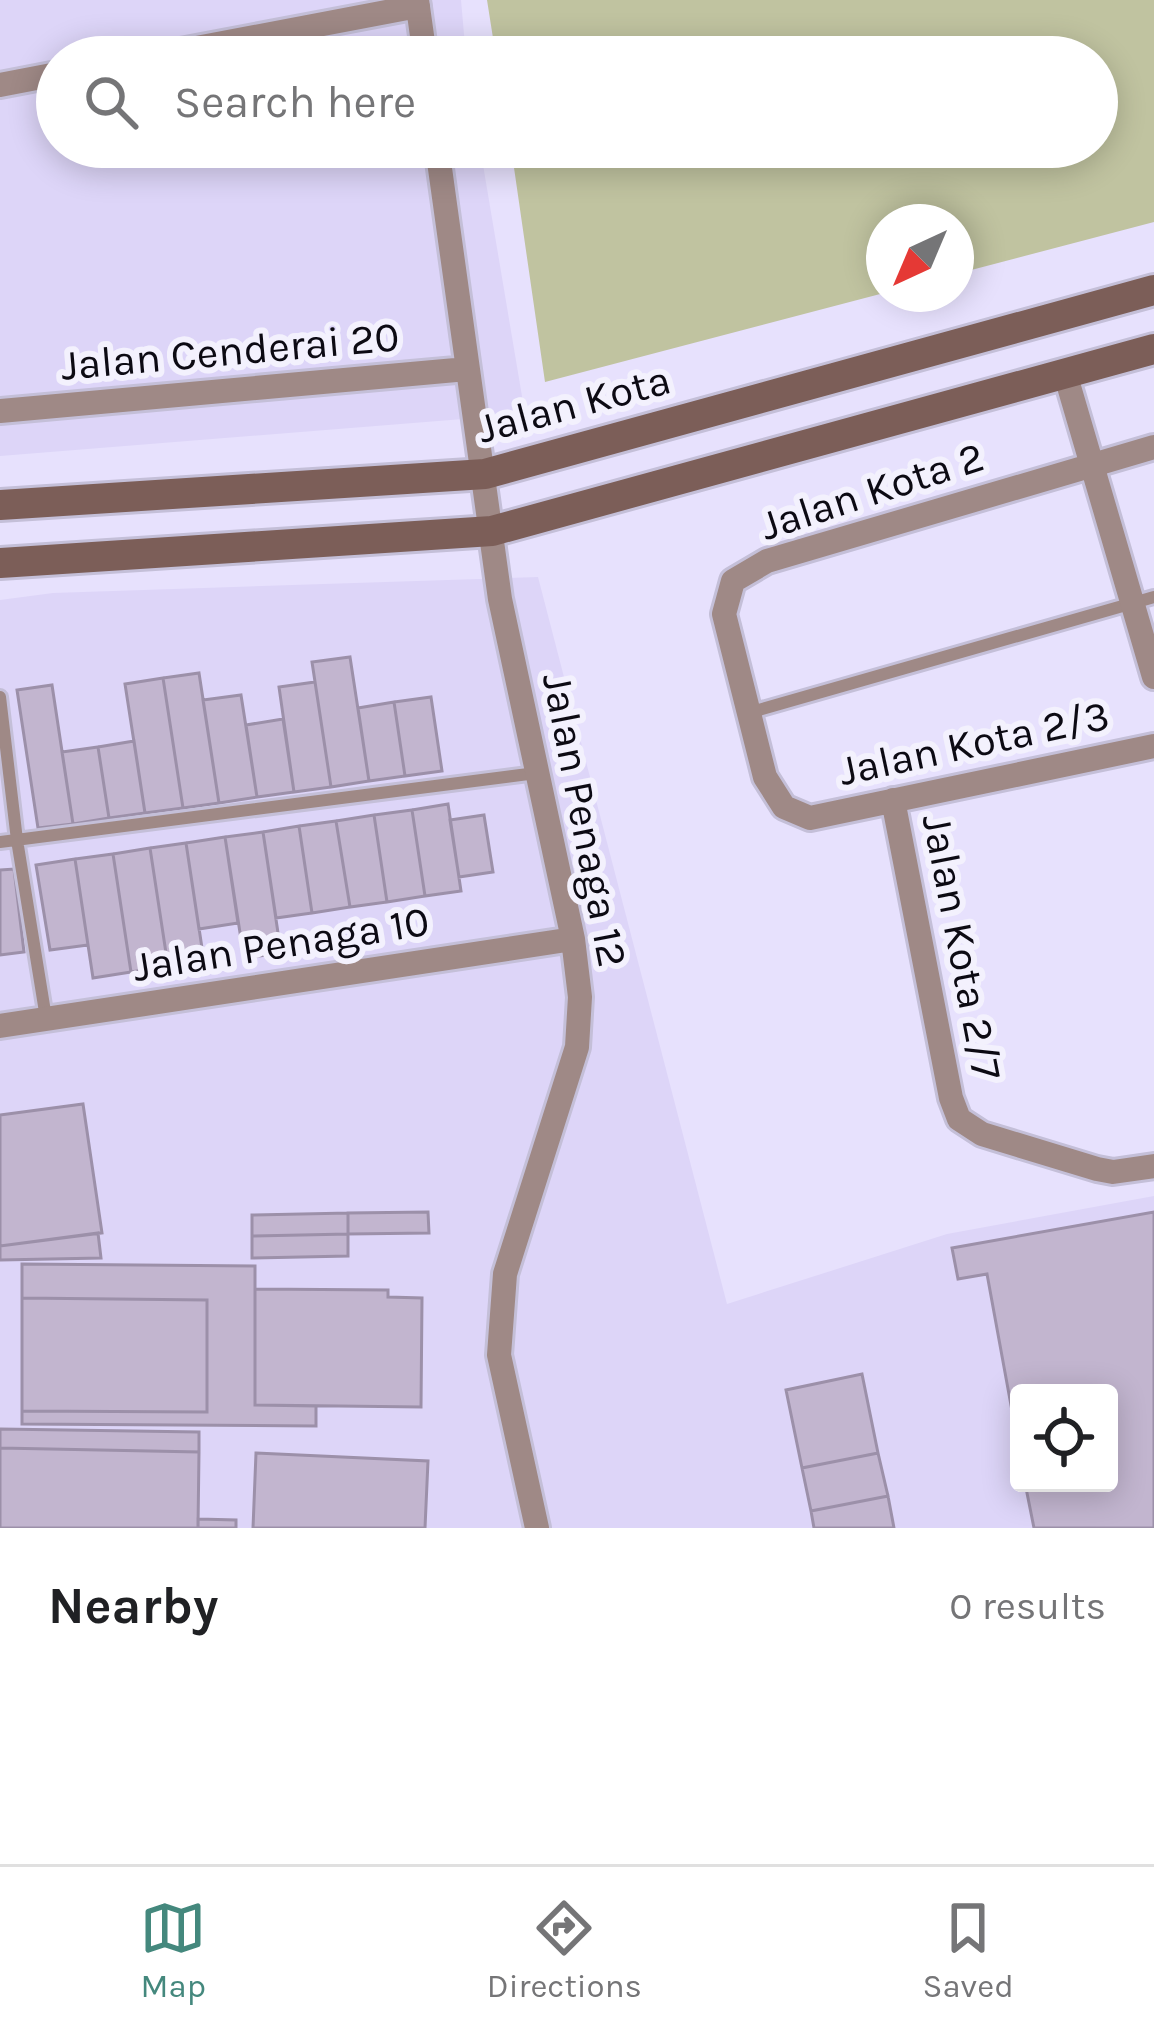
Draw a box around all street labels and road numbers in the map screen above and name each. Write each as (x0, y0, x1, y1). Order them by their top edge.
street label: Jalan Cenderai 20 (59, 311, 401, 391)
street label: Jalan Kota (472, 354, 676, 454)
street label: Jalan Kota 2 (754, 431, 990, 551)
street label: Jalan Penaga 12 (532, 669, 638, 971)
street label: Jalan Kota 2/3 (834, 690, 1114, 796)
street label: Jalan Kota 2/7 (912, 810, 1012, 1084)
street label: Jalan Penaga 10 (129, 896, 433, 992)

